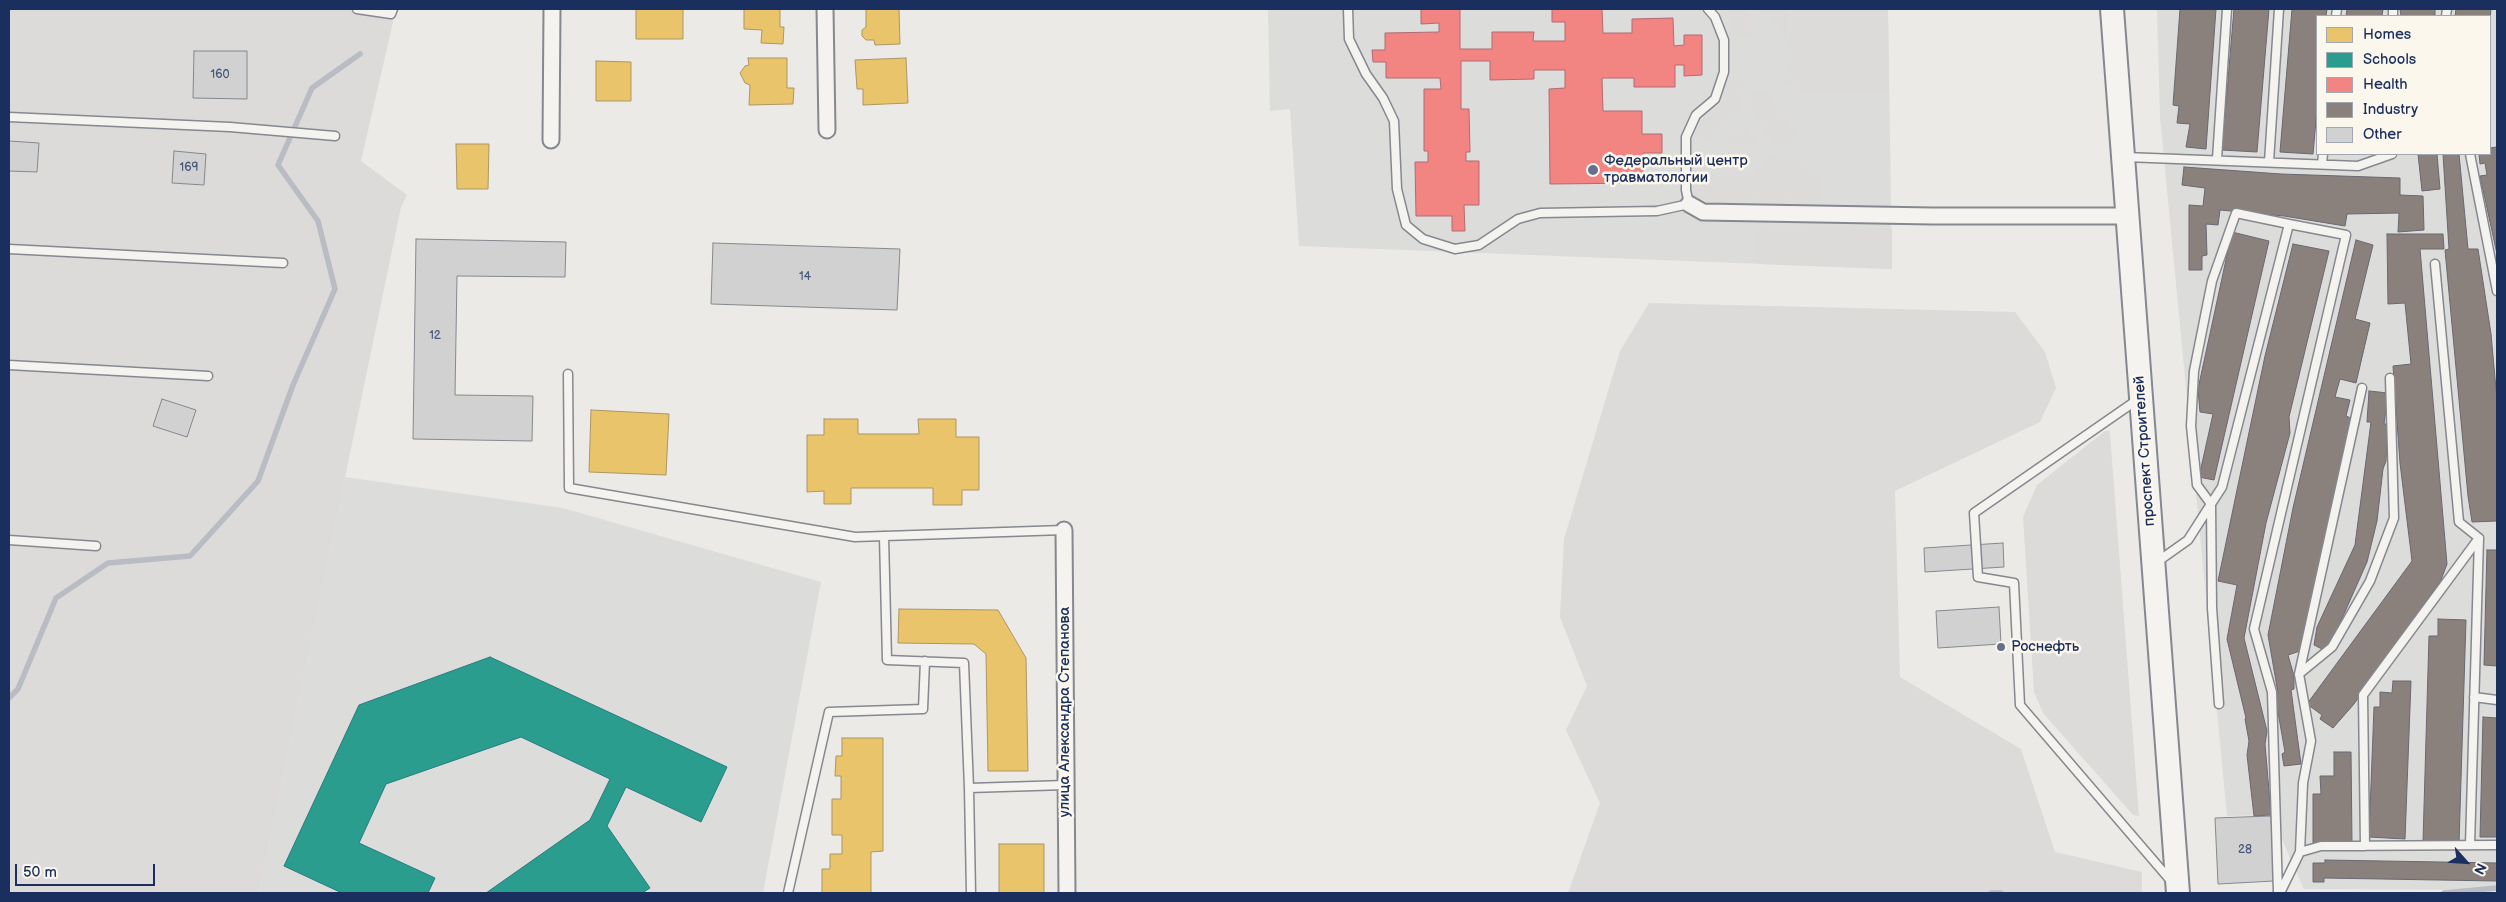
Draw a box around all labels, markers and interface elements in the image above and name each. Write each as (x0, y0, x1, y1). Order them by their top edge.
legend (2316, 15, 2491, 155)
text: Homes (2363, 25, 2411, 44)
text: Schools (2363, 50, 2416, 69)
house number: 160 (210, 68, 230, 82)
text: Health (2363, 75, 2408, 94)
text: Industry (2363, 100, 2418, 119)
text: Other (2363, 125, 2402, 144)
place label: Федеральный центр травматологии (1604, 152, 1748, 187)
house number: 169 (180, 161, 198, 175)
marker: Федеральный центр травматологии (1586, 163, 1600, 177)
house number: 14 (799, 270, 811, 284)
house number: 12 (429, 329, 441, 343)
street label: проспект Строителей (2131, 375, 2159, 527)
street label: улица Александра Степанова (1056, 607, 1074, 817)
place label: Роснефть (2011, 638, 2079, 656)
marker: Роснефть (1995, 641, 2007, 653)
north arrow (2441, 837, 2491, 887)
house number: 28 (2238, 843, 2252, 857)
scale bar (18, 854, 158, 886)
text: N (2470, 860, 2490, 877)
text: 50 m (23, 863, 57, 882)

